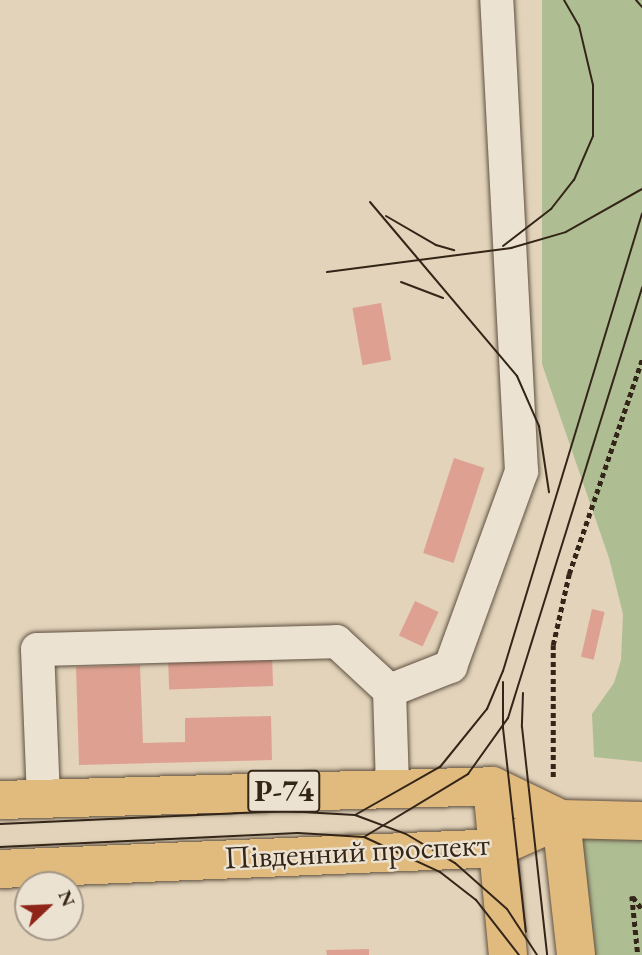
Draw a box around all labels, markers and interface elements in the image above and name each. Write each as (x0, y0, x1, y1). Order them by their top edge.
road number: Р-74 (247, 764, 321, 818)
street label: Південний проспект (223, 825, 491, 877)
north arrow (14, 871, 84, 941)
text: N (52, 886, 81, 910)

